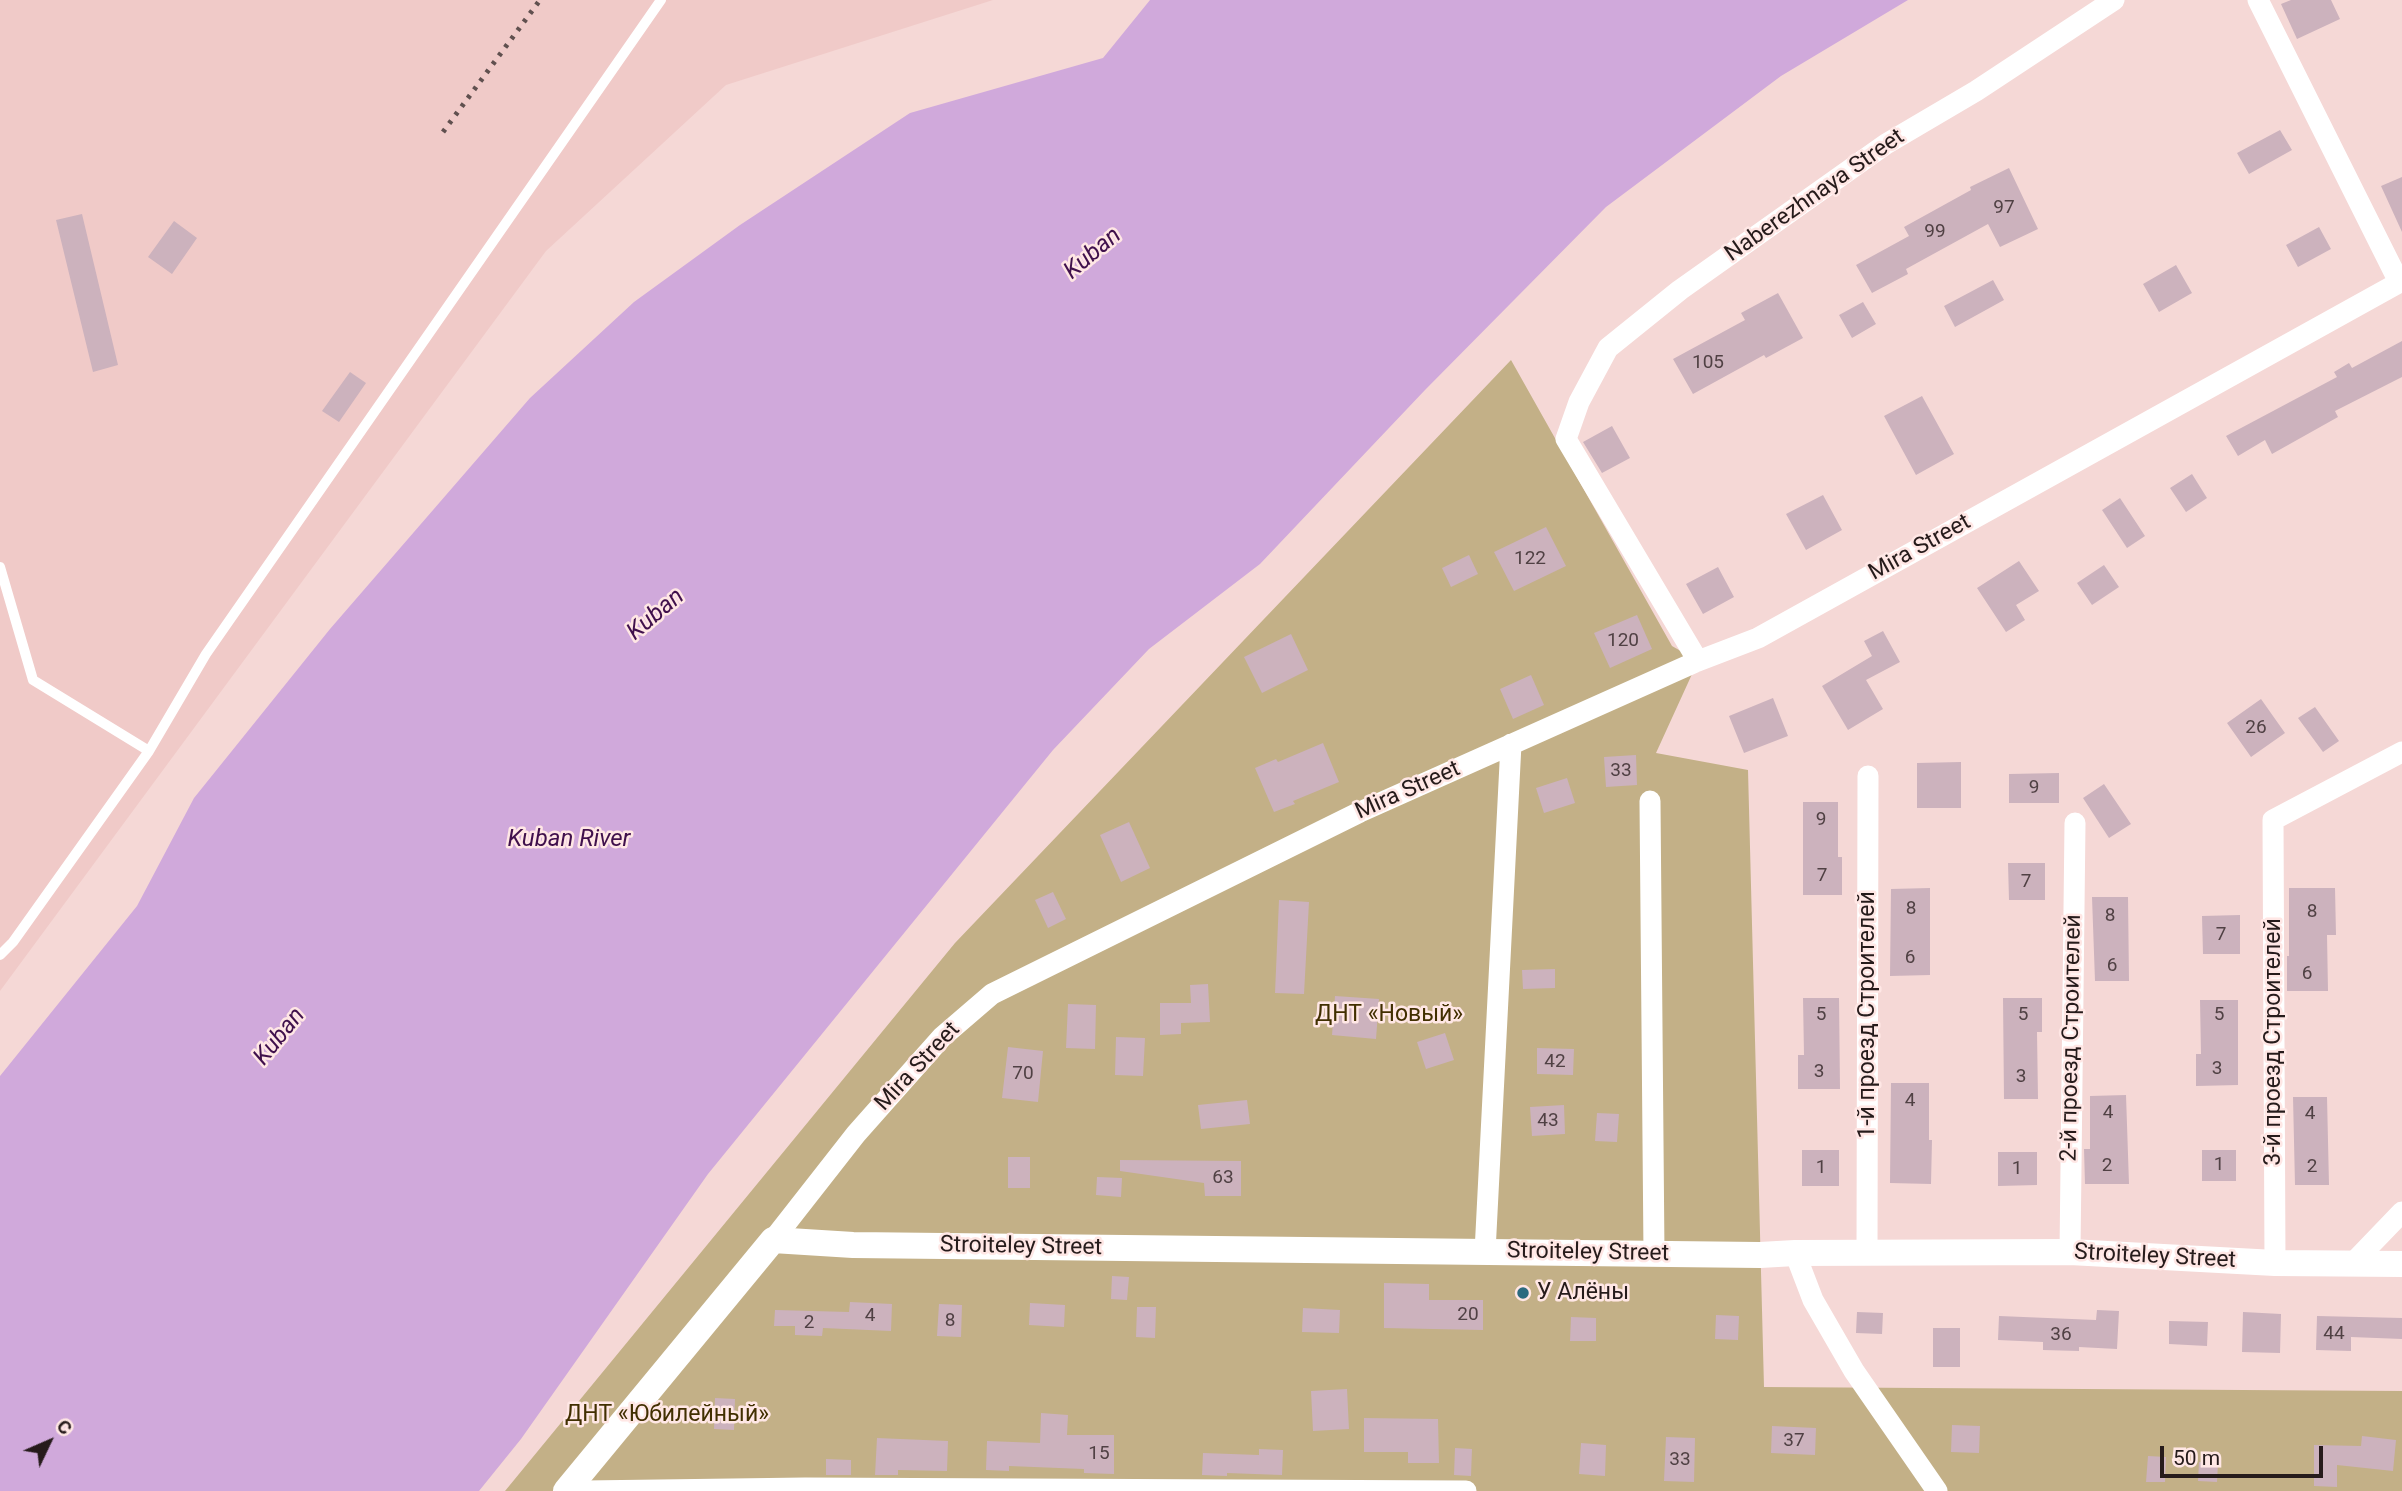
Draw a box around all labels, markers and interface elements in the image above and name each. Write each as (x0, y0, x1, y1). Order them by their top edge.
street label: Naberezhnaya Street (1720, 124, 1910, 268)
house number: 97 (1993, 197, 2015, 219)
house number: 99 (1924, 221, 1946, 243)
water label: Kuban (1059, 222, 1127, 286)
house number: 105 (1692, 352, 1724, 374)
street label: Mira Street (1864, 509, 1976, 587)
house number: 122 (1514, 548, 1546, 570)
water label: Kuban (622, 583, 690, 647)
house number: 120 (1607, 630, 1639, 652)
house number: 26 (2245, 717, 2267, 739)
street label: Mira Street (1351, 756, 1465, 826)
house number: 33 (1610, 760, 1632, 782)
house number: 9 (2029, 777, 2039, 799)
house number: 9 (1816, 809, 1826, 831)
water label: Kuban River (507, 826, 631, 854)
house number: 7 (1817, 865, 1827, 887)
house number: 7 (2021, 871, 2031, 893)
street label: 1-й проезд Строителей (1854, 891, 1882, 1139)
house number: 8 (1906, 898, 1916, 920)
house number: 8 (2307, 901, 2317, 923)
house number: 8 (2105, 905, 2115, 927)
street label: 2-й проезд Строителей (2056, 914, 2088, 1162)
street label: 3-й проезд Строителей (2260, 918, 2288, 1166)
house number: 7 (2216, 924, 2226, 946)
house number: 6 (1905, 947, 1915, 969)
house number: 6 (2107, 955, 2117, 977)
house number: 6 (2302, 963, 2312, 985)
park label: ДНТ «Новый» (1315, 1001, 1463, 1029)
water label: Kuban (248, 1002, 312, 1072)
house number: 5 (1816, 1004, 1826, 1026)
house number: 5 (2018, 1004, 2028, 1026)
house number: 5 (2214, 1004, 2224, 1026)
street label: Mira Street (870, 1017, 966, 1117)
house number: 42 (1544, 1051, 1566, 1073)
house number: 3 (2212, 1058, 2222, 1080)
house number: 3 (1814, 1061, 1824, 1083)
house number: 70 (1012, 1063, 1034, 1085)
house number: 3 (2016, 1066, 2026, 1088)
house number: 4 (1905, 1090, 1915, 1112)
house number: 4 (2103, 1102, 2113, 1124)
house number: 4 (2305, 1103, 2315, 1125)
house number: 43 (1537, 1110, 1559, 1132)
house number: 1 (2214, 1154, 2224, 1176)
house number: 2 (2102, 1155, 2112, 1177)
house number: 2 (2307, 1156, 2317, 1178)
house number: 1 (1816, 1157, 1826, 1179)
house number: 1 (2012, 1158, 2022, 1180)
house number: 63 (1212, 1167, 1234, 1189)
street label: Stroiteley Street (940, 1232, 1102, 1262)
street label: Stroiteley Street (1507, 1238, 1669, 1268)
street label: Stroiteley Street (2073, 1239, 2237, 1275)
place label: У Алёны (1537, 1279, 1629, 1307)
marker: У Алёны (1515, 1285, 1531, 1301)
house number: 20 (1457, 1304, 1479, 1326)
house number: 4 (865, 1305, 875, 1327)
house number: 8 (945, 1310, 955, 1332)
house number: 2 (804, 1312, 814, 1334)
house number: 44 (2323, 1323, 2345, 1345)
house number: 36 (2050, 1324, 2072, 1346)
park label: ДНТ «Юбилейный» (565, 1401, 769, 1429)
north arrow (14, 1407, 84, 1477)
text: С (52, 1415, 77, 1440)
house number: 37 (1783, 1430, 1805, 1452)
scale bar (2164, 1432, 2327, 1476)
house number: 15 (1088, 1443, 1110, 1465)
text: 50 m (2173, 1446, 2220, 1470)
house number: 33 (1669, 1449, 1691, 1471)

